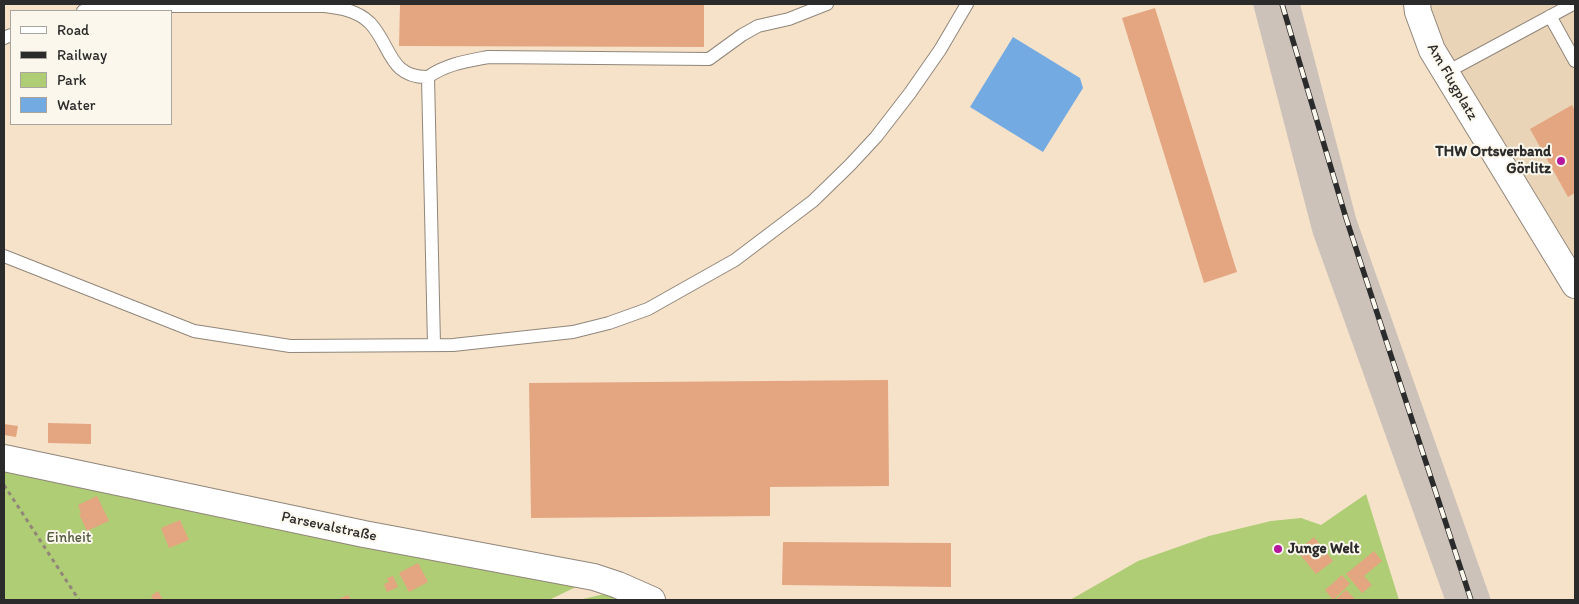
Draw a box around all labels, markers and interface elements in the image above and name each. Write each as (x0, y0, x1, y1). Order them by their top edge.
legend (10, 10, 172, 125)
text: Road (57, 21, 89, 39)
street label: Am Flugplatz (1423, 40, 1481, 124)
text: Railway (57, 46, 107, 64)
text: Park (57, 71, 87, 89)
text: Water (57, 96, 95, 114)
place label: THW Ortsverband Görlitz (1435, 143, 1551, 178)
marker: THW Ortsverband Görlitz (1555, 155, 1567, 167)
street label: Parsevalstraße (280, 508, 378, 546)
park label: Einheit (47, 529, 91, 547)
place label: Junge Welt (1288, 540, 1359, 558)
marker: Junge Welt (1272, 543, 1284, 555)

